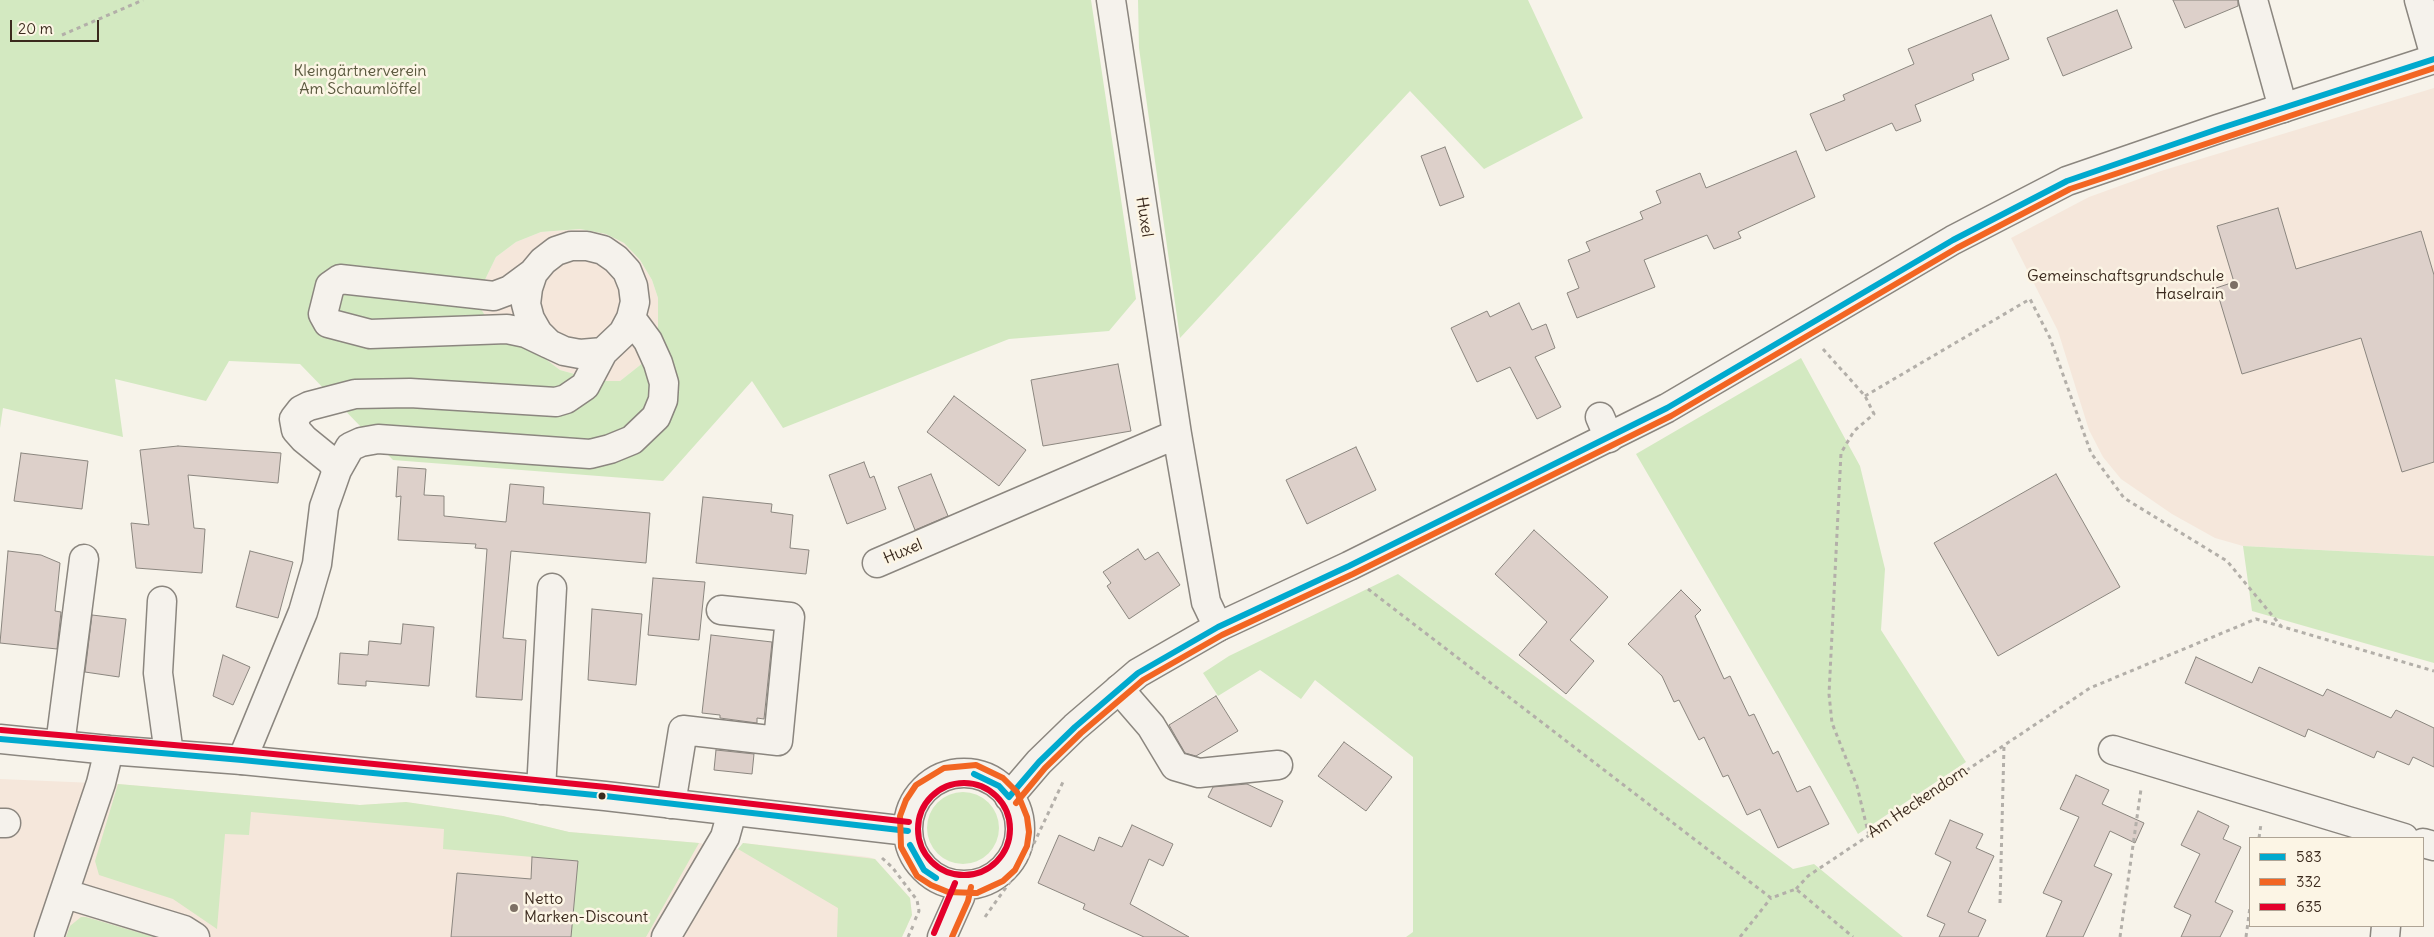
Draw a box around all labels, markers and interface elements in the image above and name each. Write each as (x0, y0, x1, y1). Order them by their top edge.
scale bar (12, 10, 101, 42)
text: 20 m (18, 19, 53, 38)
park label: Kleingärtnerverein Am Schaumlöffel (293, 61, 427, 99)
street label: Huxel (1131, 196, 1157, 238)
place label: Gemeinschaftsgrundschule Haselrain (2027, 266, 2224, 304)
marker: Gemeinschaftsgrundschule Haselrain (2228, 279, 2240, 291)
street label: Huxel (881, 535, 925, 569)
street label: Am Heckendorn (1864, 762, 1972, 842)
unlabelled marker (597, 791, 607, 801)
legend (2249, 837, 2424, 927)
text: 583 (2296, 847, 2322, 866)
text: 332 (2296, 872, 2321, 891)
place label: Netto Marken-Discount (524, 889, 648, 927)
text: 635 (2296, 897, 2322, 916)
marker: Netto Marken-Discount (508, 902, 520, 914)

